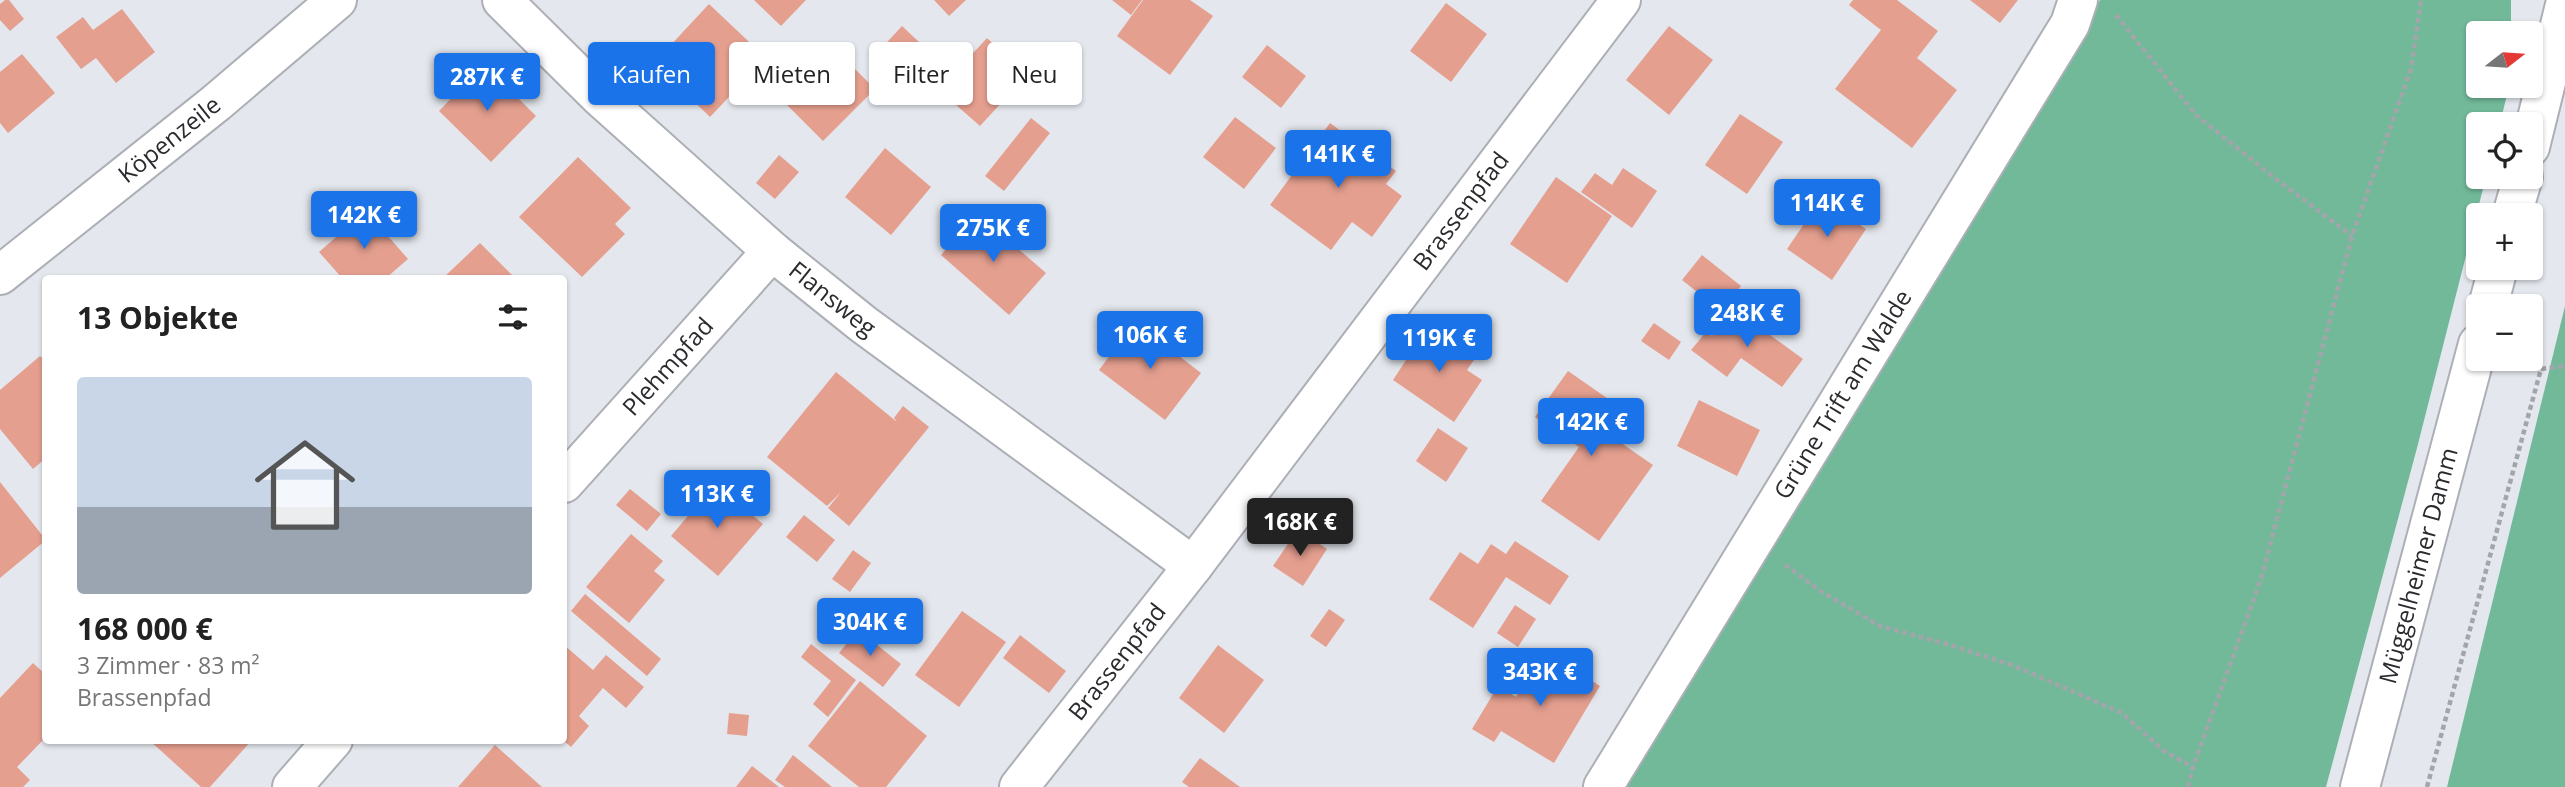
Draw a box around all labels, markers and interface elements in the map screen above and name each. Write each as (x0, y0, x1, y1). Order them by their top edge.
north arrow (2466, 21, 2543, 98)
map controls (2466, 21, 2543, 371)
chip: Kaufen (588, 42, 715, 105)
chip: Mieten (729, 42, 855, 105)
chip: Filter (869, 42, 973, 105)
chip: Neu (987, 42, 1082, 105)
pin: 287K € (430, 54, 544, 113)
text: 287K € (450, 60, 524, 92)
street label: Köpenzeile (111, 88, 227, 190)
button: locate (2466, 112, 2543, 189)
pin: 141K € (1281, 130, 1395, 190)
text: 141K € (1301, 137, 1375, 169)
street label: Brassenpfad (1404, 144, 1516, 276)
pin: 114K € (1770, 180, 1884, 239)
text: 114K € (1790, 186, 1864, 218)
pin: 142K € (307, 191, 421, 251)
text: 142K € (327, 198, 401, 230)
button: + (2466, 203, 2543, 280)
pin: 275K € (936, 204, 1050, 264)
text: 275K € (956, 211, 1030, 243)
street label: Flansweg (783, 253, 883, 343)
street label: Grüne Trift am Walde (1765, 283, 1919, 505)
pin: 248K € (1690, 290, 1804, 349)
button: − (2466, 294, 2543, 371)
text: 248K € (1710, 296, 1784, 328)
text: 13 Objekte (77, 297, 238, 338)
icon: filters (494, 298, 532, 336)
street label: Plehmpfad (614, 310, 720, 422)
pin: 106K € (1093, 312, 1207, 371)
pin: 119K € (1382, 314, 1496, 374)
text: 106K € (1113, 318, 1187, 350)
text: 119K € (1402, 321, 1476, 353)
pin: 142K € (1534, 398, 1648, 458)
text: 142K € (1554, 405, 1628, 437)
icon: home (242, 422, 368, 548)
street label: Müggelheimer Damm (2370, 444, 2465, 687)
pin: 113K € (660, 470, 774, 530)
text: 113K € (680, 477, 754, 509)
pin: 168K € (1243, 498, 1357, 558)
text: 168K € (1263, 505, 1337, 537)
street label: Brassenpfad (1060, 596, 1173, 727)
pin: 304K € (813, 598, 927, 658)
text: 304K € (833, 605, 907, 637)
text: 168 000 € (77, 608, 213, 649)
pin: 343K € (1483, 648, 1597, 708)
text: 3 Zimmer · 83 m² (77, 649, 260, 681)
text: 343K € (1503, 655, 1577, 687)
text: Brassenpfad (77, 681, 212, 713)

